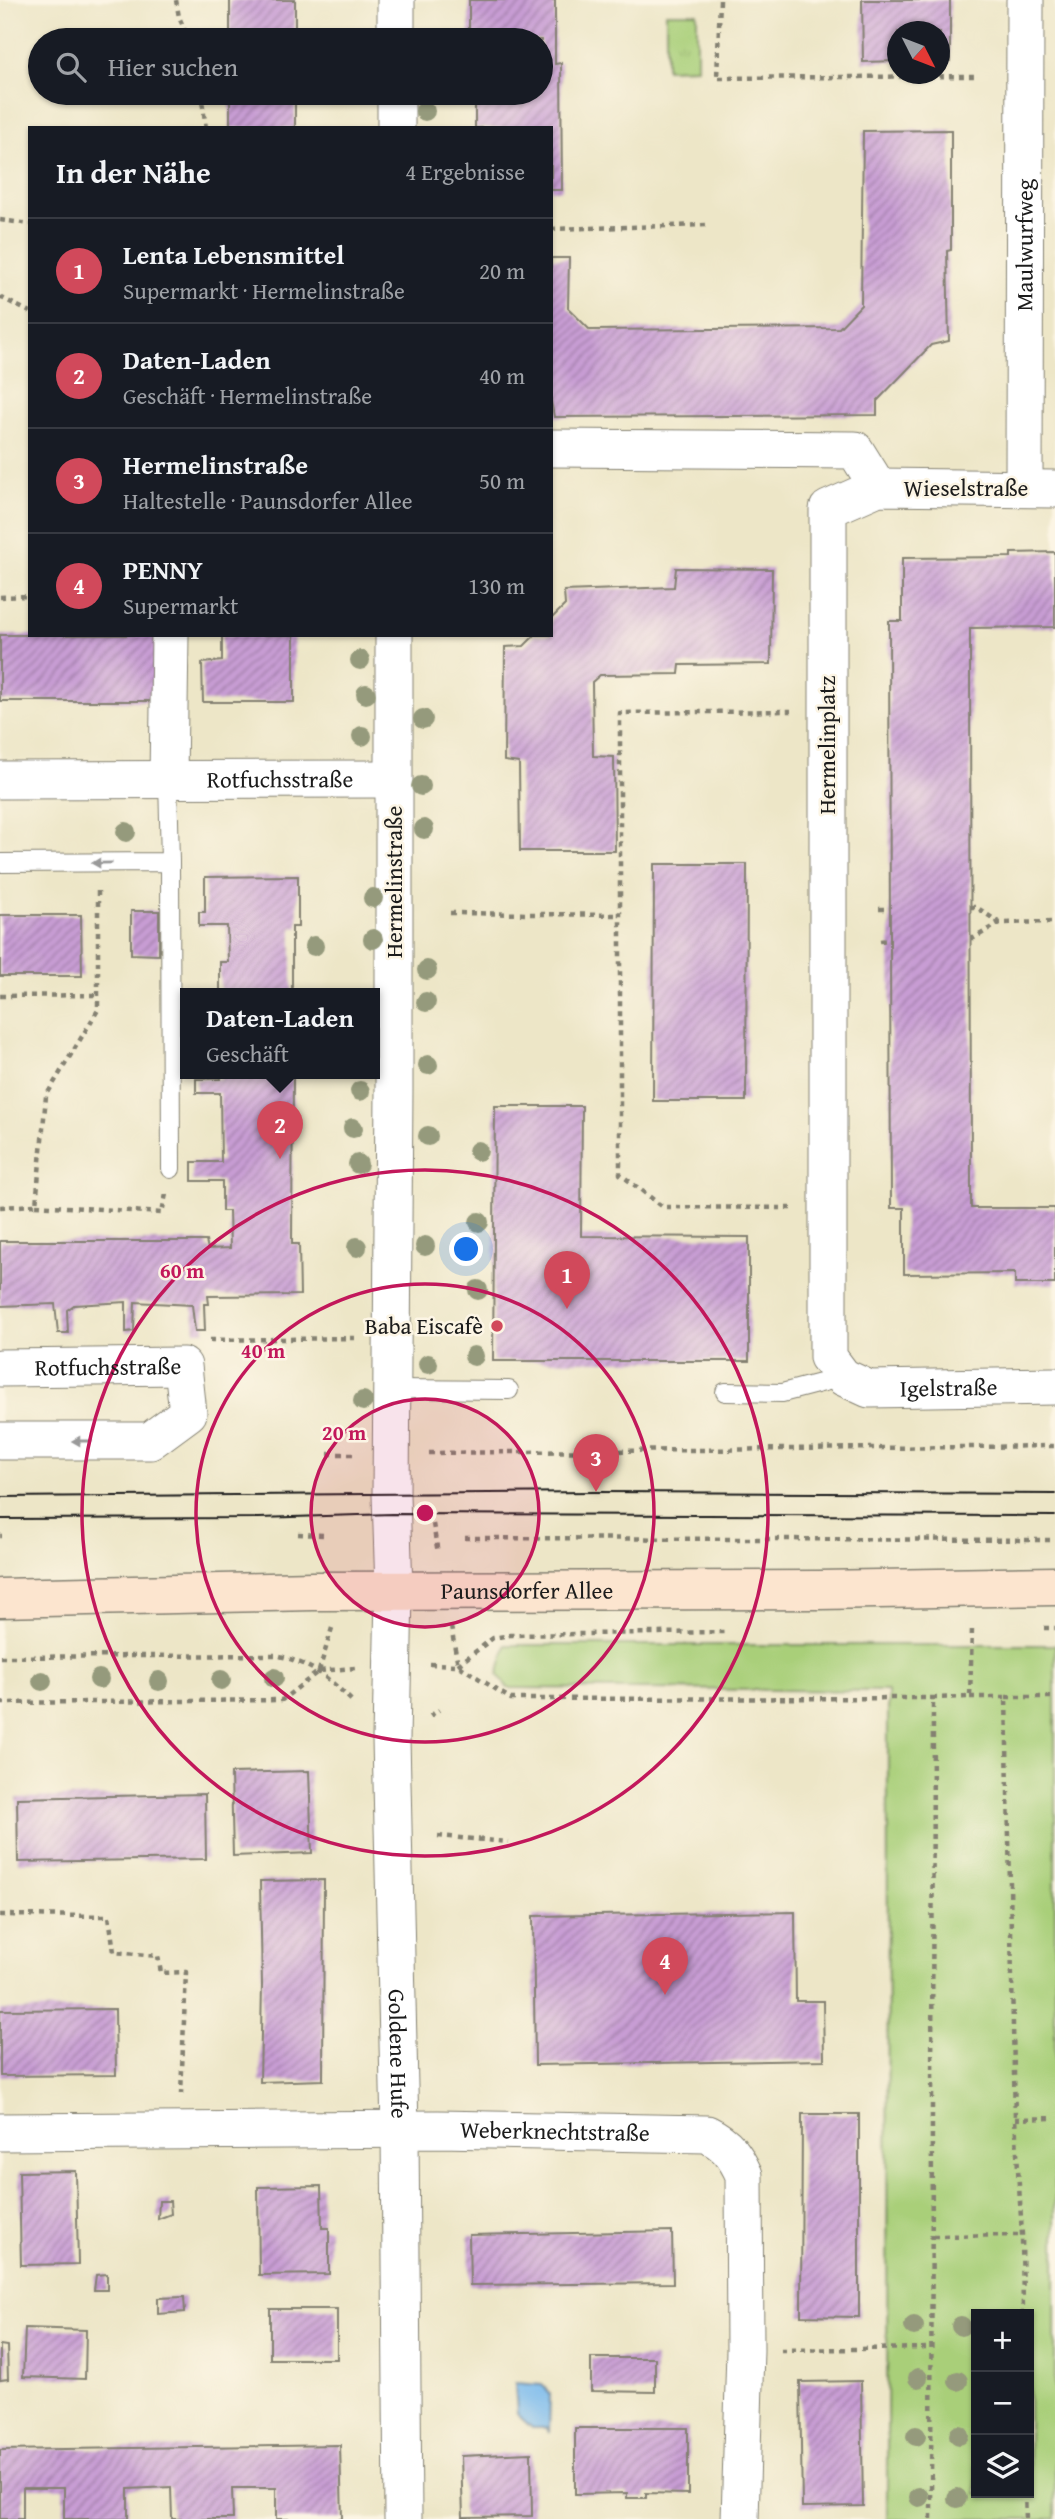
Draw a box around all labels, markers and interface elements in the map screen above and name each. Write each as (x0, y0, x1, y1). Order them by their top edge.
north arrow (887, 21, 950, 84)
search box (28, 28, 553, 105)
text: Hier suchen (108, 47, 238, 86)
icon: search (52, 48, 90, 86)
text: In der Nähe (56, 150, 211, 194)
text: 4 Ergebnisse (405, 155, 525, 188)
street label: Maulwurfweg (1007, 178, 1041, 311)
text: Lenta Lebensmittel (123, 235, 344, 274)
text: 1 (73, 254, 85, 287)
text: 20 m (479, 254, 525, 287)
text: Supermarkt · Hermelinstraße (123, 274, 405, 307)
text: Daten-Laden (123, 340, 271, 379)
text: 2 (73, 359, 85, 392)
text: 40 m (479, 359, 525, 392)
text: Geschäft · Hermelinstraße (123, 379, 372, 412)
text: Hermelinstraße (123, 445, 308, 484)
text: 3 (73, 464, 85, 497)
text: 50 m (479, 464, 525, 497)
street label: Wieselstraße (904, 471, 1028, 504)
text: Haltestelle · Paunsdorfer Allee (123, 484, 413, 517)
text: PENNY (123, 550, 203, 589)
text: 4 (73, 569, 85, 602)
text: 130 m (468, 569, 525, 602)
text: Supermarkt (123, 589, 238, 622)
street label: Hermelinplatz (810, 676, 843, 814)
street label: Rotfuchsstraße (207, 762, 353, 795)
street label: Hermelinstraße (377, 806, 410, 958)
one-way arrow (91, 857, 113, 868)
popup (180, 988, 380, 1079)
text: Daten-Laden (206, 998, 354, 1037)
text: Geschäft (206, 1037, 289, 1070)
pin: 2 (257, 1101, 303, 1159)
your location (449, 1232, 483, 1266)
pin: 1 (544, 1251, 590, 1309)
text: 60 m (160, 1255, 204, 1286)
place label: Baba Eiscafè (365, 1309, 483, 1342)
marker: Baba Eiscafè (489, 1318, 505, 1334)
text: 40 m (241, 1335, 285, 1366)
street label: Rotfuchsstraße (35, 1349, 181, 1384)
street label: Igelstraße (900, 1370, 998, 1404)
text: 20 m (322, 1417, 366, 1448)
pin: 3 (573, 1434, 619, 1492)
one-way arrow (71, 1435, 93, 1447)
centre of rings (413, 1501, 437, 1525)
street label: Paunsdorfer Allee (441, 1573, 613, 1607)
pin: 4 (642, 1937, 688, 1995)
street label: Goldene Hufe (381, 1989, 417, 2119)
street label: Weberknechtstraße (460, 2112, 650, 2149)
map controls (971, 2309, 1034, 2498)
button: + (971, 2309, 1034, 2372)
button: − (971, 2372, 1034, 2435)
button: layers (971, 2435, 1034, 2498)

